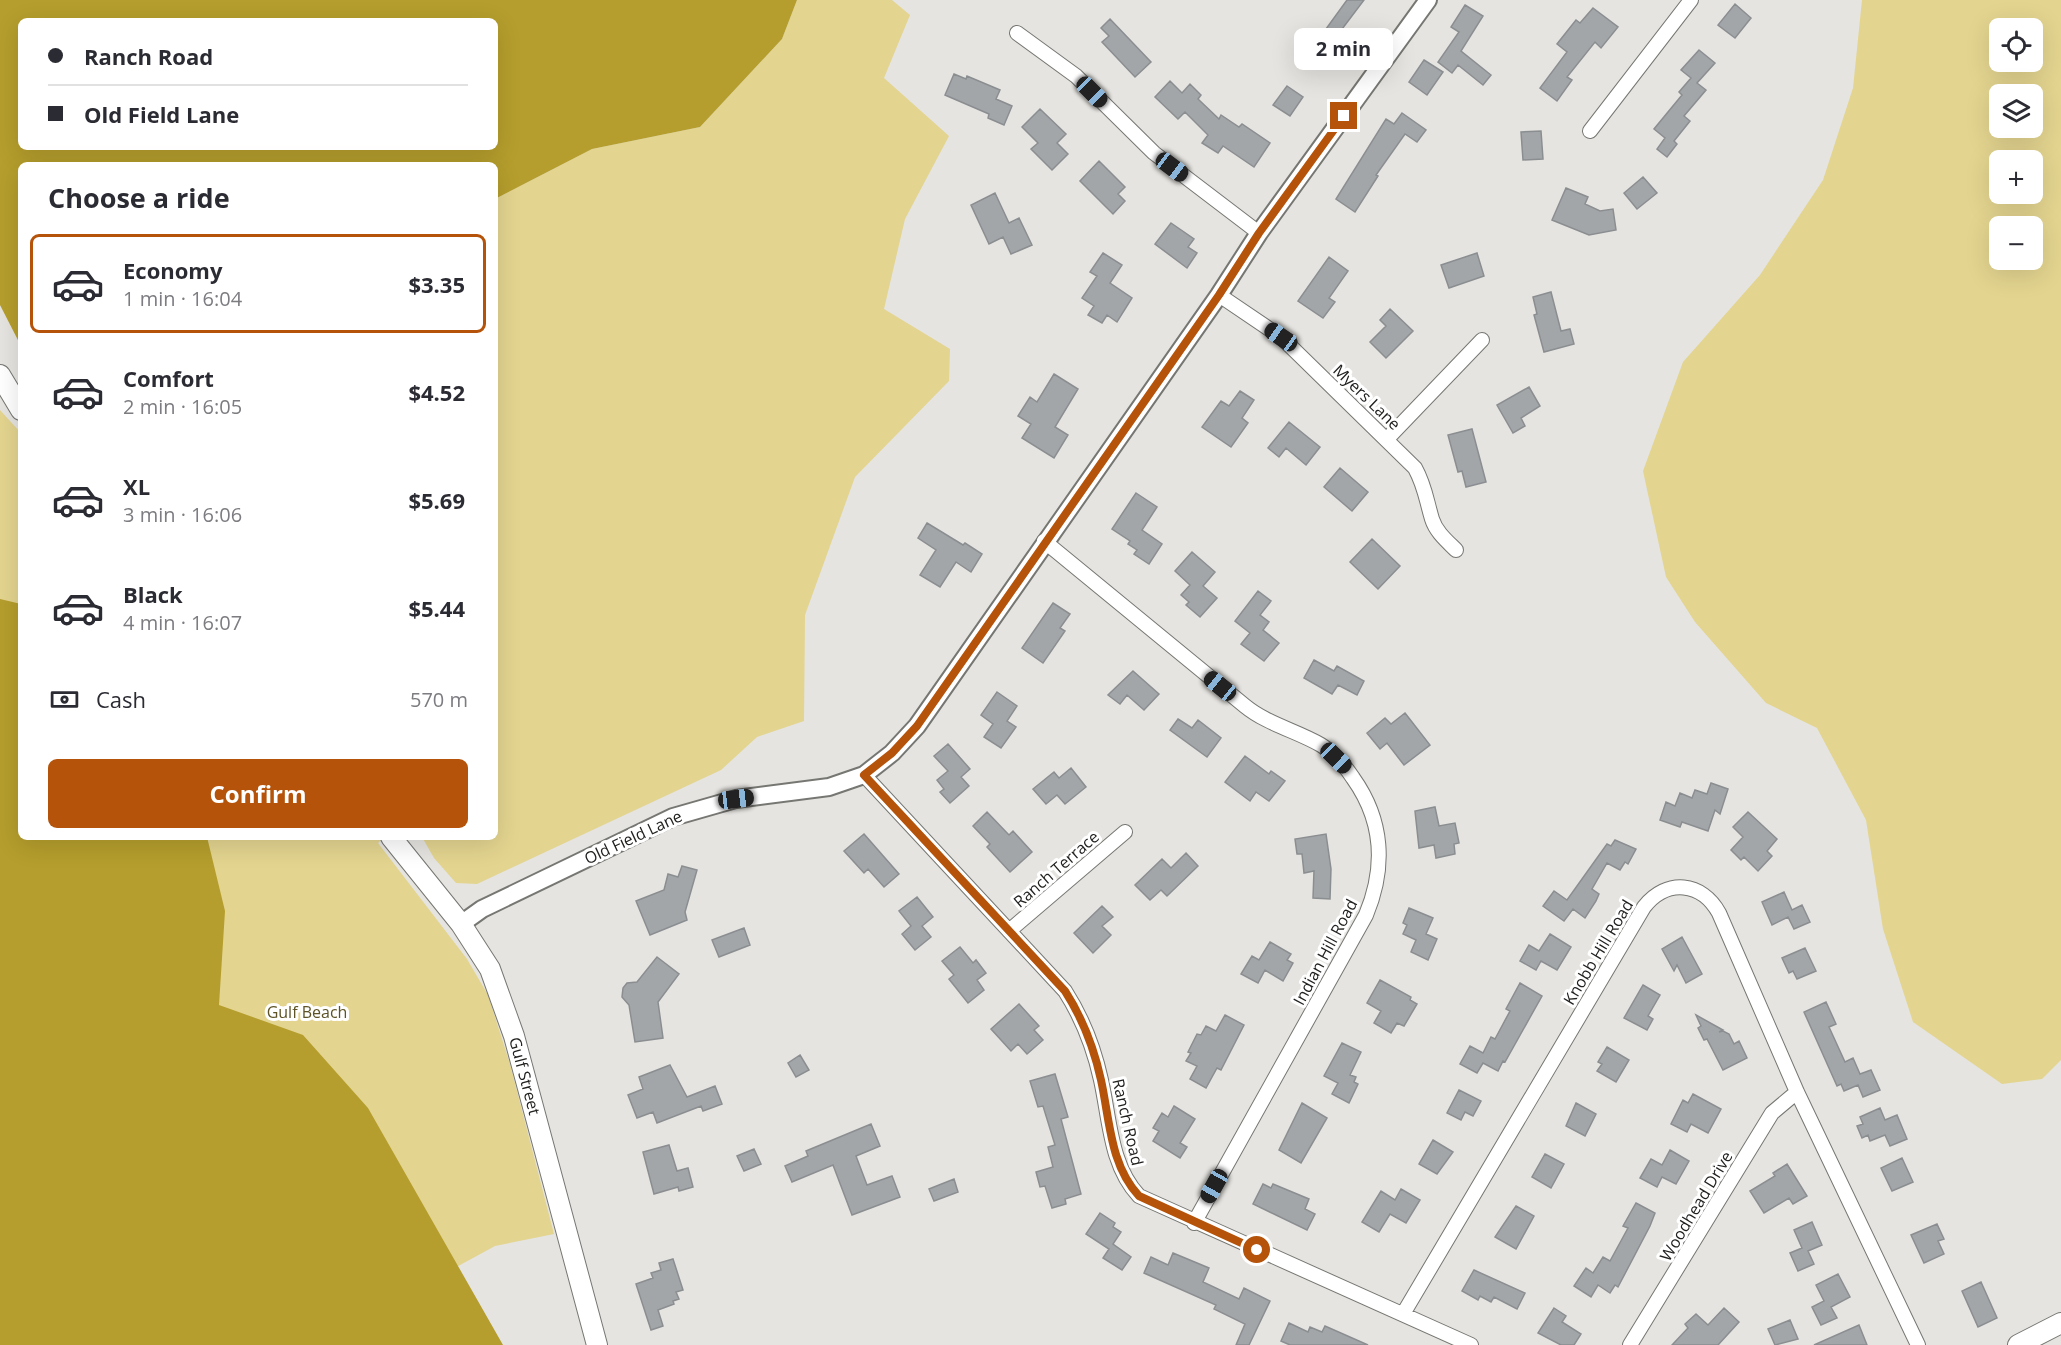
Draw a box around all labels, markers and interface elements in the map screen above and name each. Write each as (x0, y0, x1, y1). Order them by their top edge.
map controls (1989, 18, 2043, 270)
button: locate (1989, 18, 2043, 72)
callout: 2 min (1294, 29, 1394, 71)
text: 2 min (1316, 35, 1371, 62)
text: Ranch Road (84, 41, 213, 71)
car (1073, 73, 1111, 111)
button: layers (1989, 84, 2043, 138)
text: Old Field Lane (84, 99, 239, 129)
route end (1330, 102, 1357, 129)
car (1152, 149, 1192, 185)
button: + (1989, 150, 2043, 204)
text: Choose a ride (48, 179, 230, 216)
button: − (1989, 216, 2043, 270)
text: Economy (123, 255, 222, 285)
icon: car (51, 257, 105, 311)
text: $3.35 (408, 269, 465, 299)
text: 1 min · 16:04 (123, 285, 242, 312)
car (1261, 319, 1301, 355)
street label: Myers Lane (1329, 359, 1405, 435)
text: Comfort (123, 363, 214, 393)
icon: car (51, 365, 105, 419)
text: $4.52 (408, 377, 465, 407)
text: 2 min · 16:05 (123, 393, 242, 420)
text: XL (123, 471, 150, 501)
icon: car (51, 473, 105, 527)
text: $5.69 (408, 485, 465, 515)
text: 3 min · 16:06 (123, 501, 242, 528)
text: Black (123, 579, 183, 609)
icon: car (51, 581, 105, 635)
text: $5.44 (408, 593, 465, 623)
text: 4 min · 16:07 (123, 609, 242, 636)
car (1200, 668, 1240, 704)
icon: cash (48, 683, 81, 716)
text: Cash (96, 684, 146, 714)
text: 570 m (410, 686, 468, 713)
car (1317, 739, 1355, 777)
button: Confirm (48, 759, 468, 828)
car (717, 788, 755, 810)
street label: Old Field Lane (580, 805, 686, 869)
street label: Ranch Terrace (1009, 826, 1103, 912)
street label: Indian Hill Road (1288, 895, 1362, 1009)
street label: Knobb Hill Road (1558, 895, 1638, 1009)
park label: Gulf Beach (267, 1001, 347, 1023)
street label: Gulf Street (504, 1035, 546, 1118)
street label: Ranch Road (1107, 1076, 1149, 1168)
street label: Woodhead Drive (1654, 1147, 1738, 1265)
car (1197, 1166, 1231, 1206)
route start (1243, 1236, 1270, 1263)

